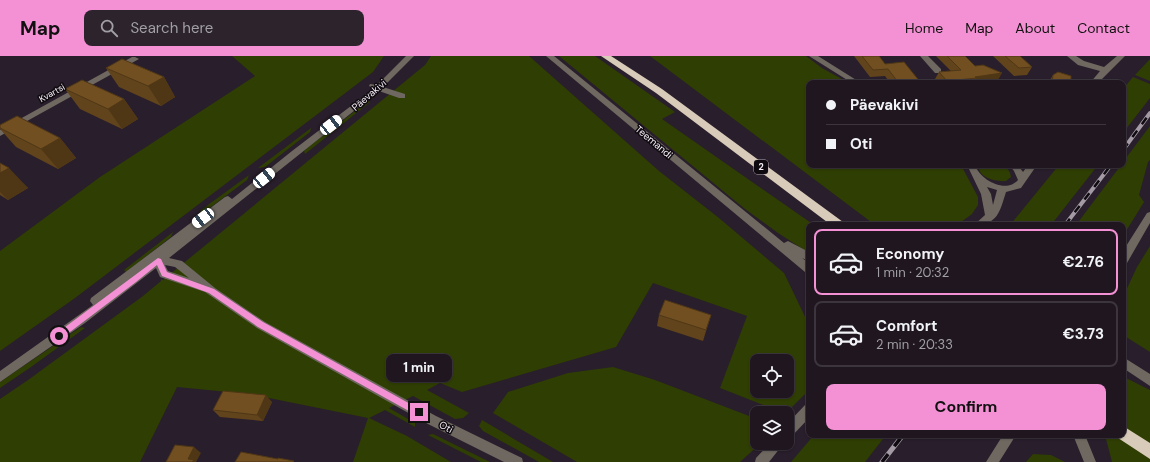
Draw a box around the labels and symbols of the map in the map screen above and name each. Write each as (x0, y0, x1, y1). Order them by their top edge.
street label: Päevakivi (349, 76, 389, 114)
street label: Kvartsi (37, 81, 67, 105)
car (318, 113, 344, 137)
street label: Teemandi (633, 123, 675, 161)
road number: 2 (754, 160, 768, 174)
car (251, 166, 277, 190)
car (190, 206, 216, 230)
route start (50, 327, 68, 345)
callout: 1 min (386, 354, 452, 382)
route end (410, 403, 428, 421)
street label: Oti (437, 418, 455, 436)

